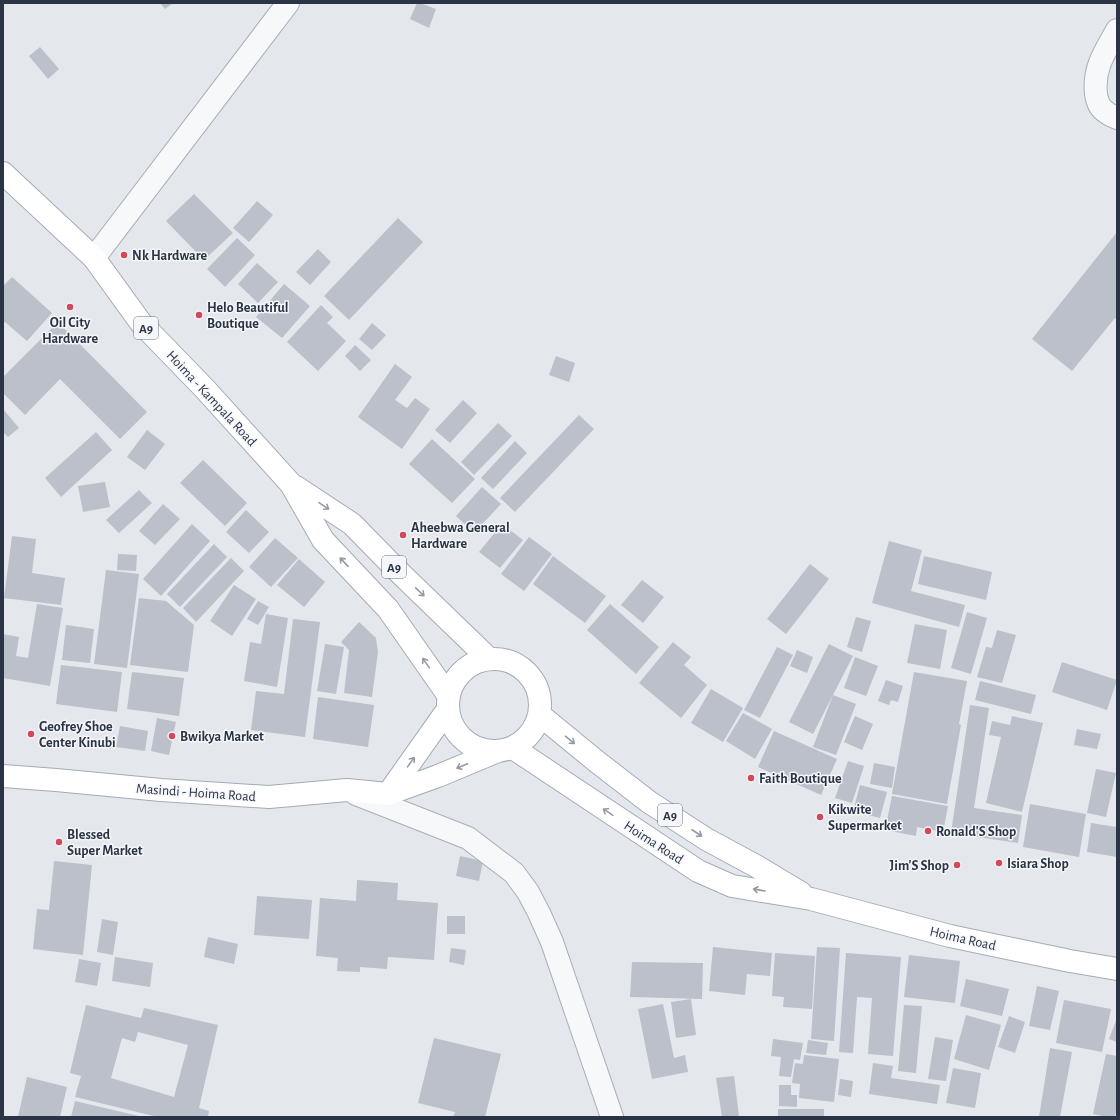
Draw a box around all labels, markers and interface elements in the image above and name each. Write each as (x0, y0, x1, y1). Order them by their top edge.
place label: Nk Hardware (132, 249, 208, 263)
marker: Nk Hardware (119, 250, 129, 260)
place label: Helo Beautiful Boutique (207, 301, 288, 331)
marker: Oil City Hardware (65, 302, 75, 312)
marker: Helo Beautiful Boutique (194, 310, 204, 320)
place label: Oil City Hardware (42, 316, 98, 346)
road number: A9 (134, 317, 158, 339)
street label: Hoima - Kampala Road (164, 348, 259, 449)
one-way arrow (318, 502, 330, 510)
place label: Aheebwa General Hardware (411, 521, 510, 551)
marker: Aheebwa General Hardware (398, 530, 408, 540)
road number: A9 (382, 556, 406, 578)
one-way arrow (340, 558, 349, 568)
one-way arrow (415, 587, 425, 597)
one-way arrow (422, 658, 430, 669)
place label: Geofrey Shoe Center Kinubi (39, 720, 116, 750)
marker: Geofrey Shoe Center Kinubi (26, 729, 36, 739)
place label: Bwikya Market (180, 730, 264, 744)
marker: Bwikya Market (167, 731, 177, 741)
one-way arrow (564, 735, 575, 744)
one-way arrow (407, 757, 415, 768)
one-way arrow (457, 763, 469, 770)
place label: Faith Boutique (759, 772, 842, 786)
marker: Faith Boutique (746, 773, 756, 783)
street label: Masindi - Hoima Road (136, 782, 256, 804)
place label: Kikwite Supermarket (828, 803, 902, 833)
road number: A9 (658, 804, 682, 826)
one-way arrow (602, 807, 614, 815)
marker: Kikwite Supermarket (815, 812, 825, 822)
street label: Hoima Road (621, 819, 686, 867)
place label: Ronald'S Shop (936, 825, 1016, 839)
marker: Ronald'S Shop (923, 826, 933, 836)
place label: Blessed Super Market (67, 828, 143, 858)
one-way arrow (691, 829, 702, 837)
marker: Blessed Super Market (54, 837, 64, 847)
place label: Isiara Shop (1007, 857, 1069, 871)
marker: Isiara Shop (994, 858, 1004, 868)
place label: Jim'S Shop (890, 859, 949, 873)
marker: Jim'S Shop (952, 860, 962, 870)
one-way arrow (752, 886, 765, 894)
street label: Hoima Road (928, 925, 997, 953)

